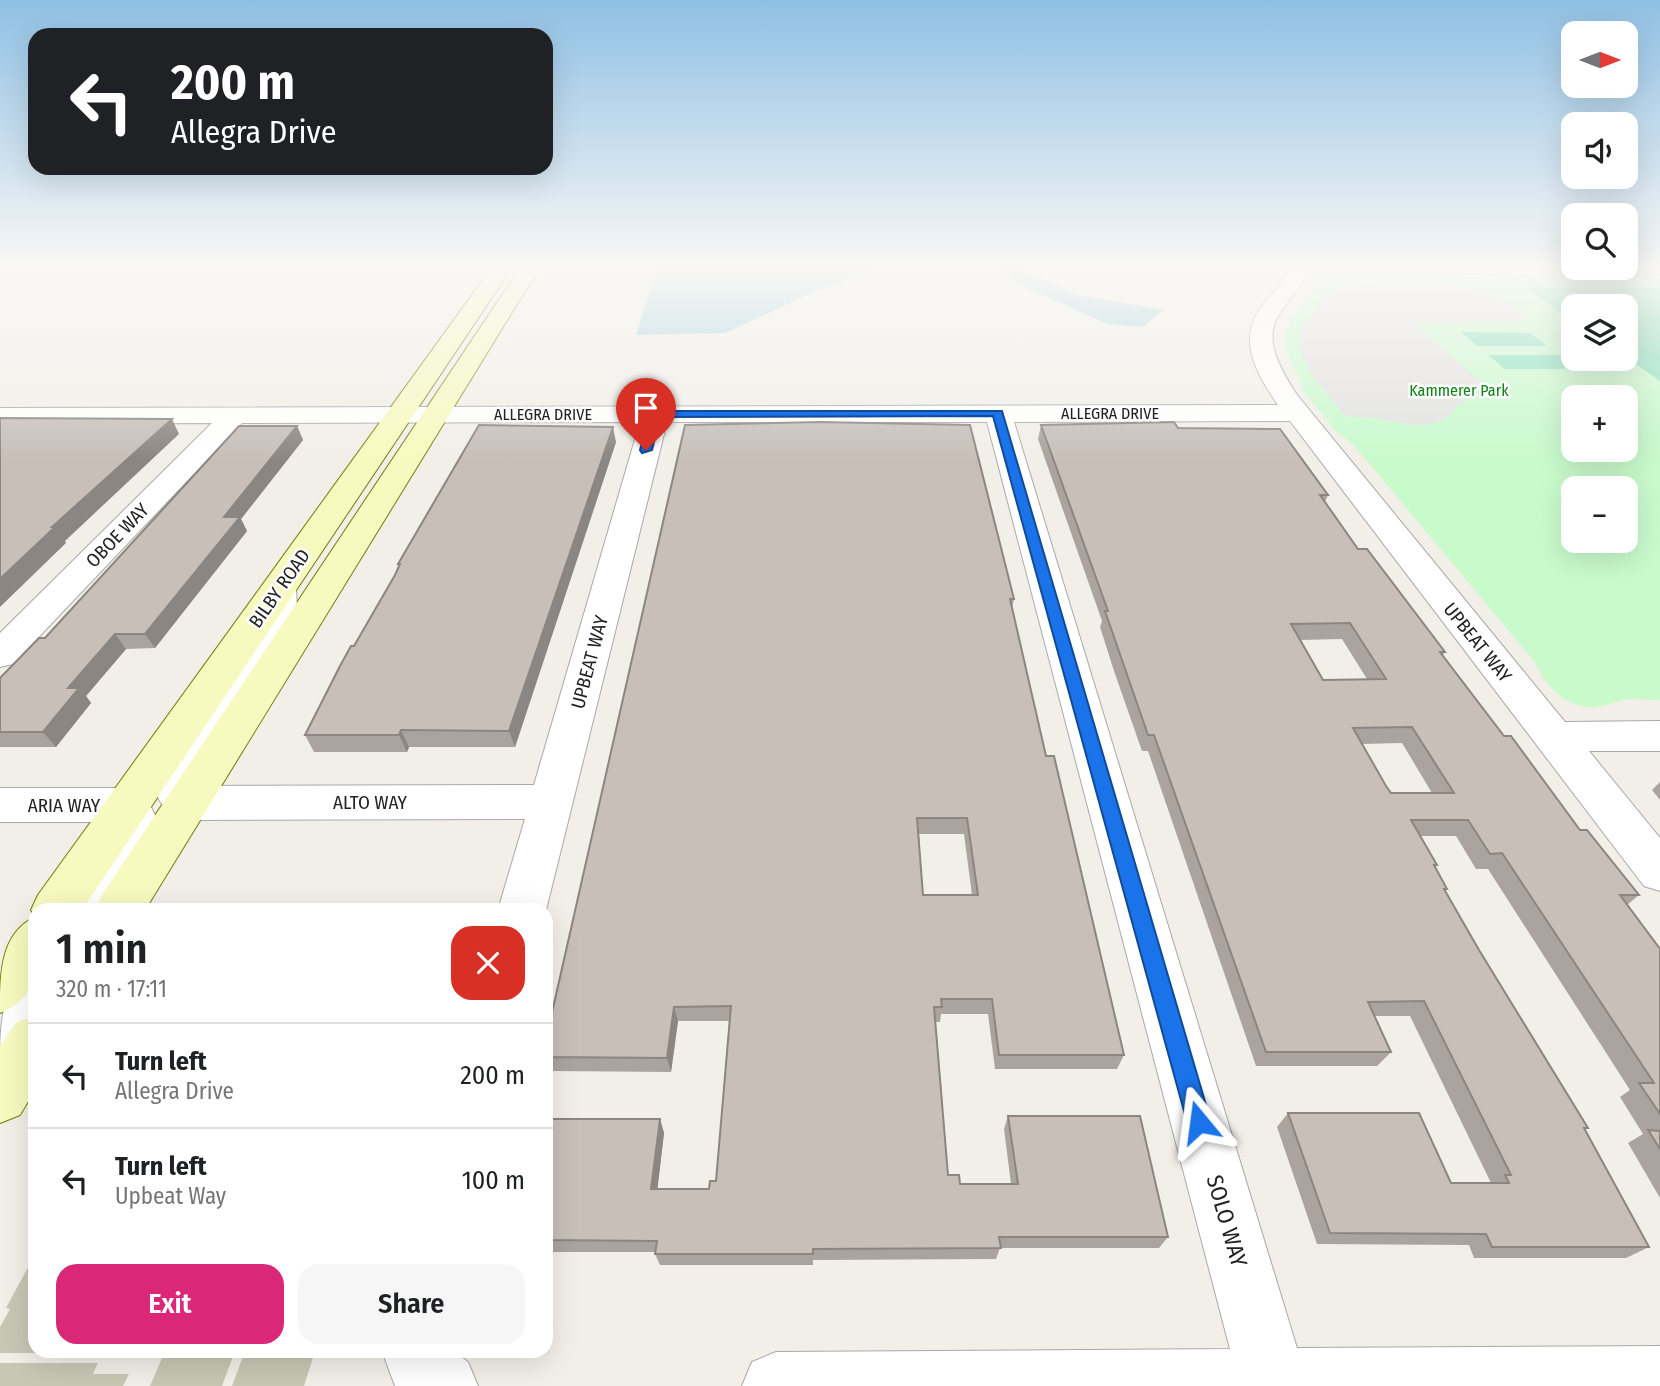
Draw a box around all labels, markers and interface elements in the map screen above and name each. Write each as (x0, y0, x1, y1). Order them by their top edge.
north arrow (1561, 21, 1638, 98)
map controls (1561, 21, 1638, 553)
text: 200 m (171, 53, 295, 112)
icon: left (56, 56, 147, 147)
button: sound (1561, 112, 1638, 189)
text: Allegra Drive (171, 113, 337, 151)
button: search (1561, 203, 1638, 280)
button: layers (1561, 294, 1638, 371)
pin (616, 378, 676, 450)
park label: Kammerer Park (1409, 381, 1509, 400)
button: + (1561, 385, 1638, 462)
icon: arrive (627, 389, 665, 427)
street label: ALLEGRA DRIVE (1061, 404, 1159, 423)
street label: ALLEGRA DRIVE (494, 405, 592, 424)
button: − (1561, 476, 1638, 553)
street label: OBOE WAY (81, 498, 154, 572)
street label: BILBY ROAD (244, 545, 315, 632)
street label: UPBEAT WAY (1439, 598, 1517, 687)
street label: UPBEAT WAY (566, 613, 613, 711)
street label: ALTO WAY (333, 791, 408, 814)
street label: ARIA WAY (28, 794, 101, 817)
text: 1 min (56, 924, 147, 974)
button: close (451, 926, 525, 1000)
text: 320 m · 17:11 (56, 975, 167, 1003)
text: Turn left (115, 1046, 207, 1077)
icon: left (56, 1057, 94, 1095)
text: 200 m (460, 1060, 525, 1091)
text: Allegra Drive (115, 1077, 234, 1105)
position arrow (1162, 1085, 1236, 1159)
text: Turn left (115, 1151, 207, 1182)
icon: left (56, 1162, 94, 1200)
text: 100 m (462, 1165, 525, 1196)
street label: SOLO WAY (1201, 1172, 1254, 1271)
text: Upbeat Way (115, 1182, 226, 1210)
button: Exit (56, 1264, 284, 1344)
button: Share (298, 1264, 525, 1344)

